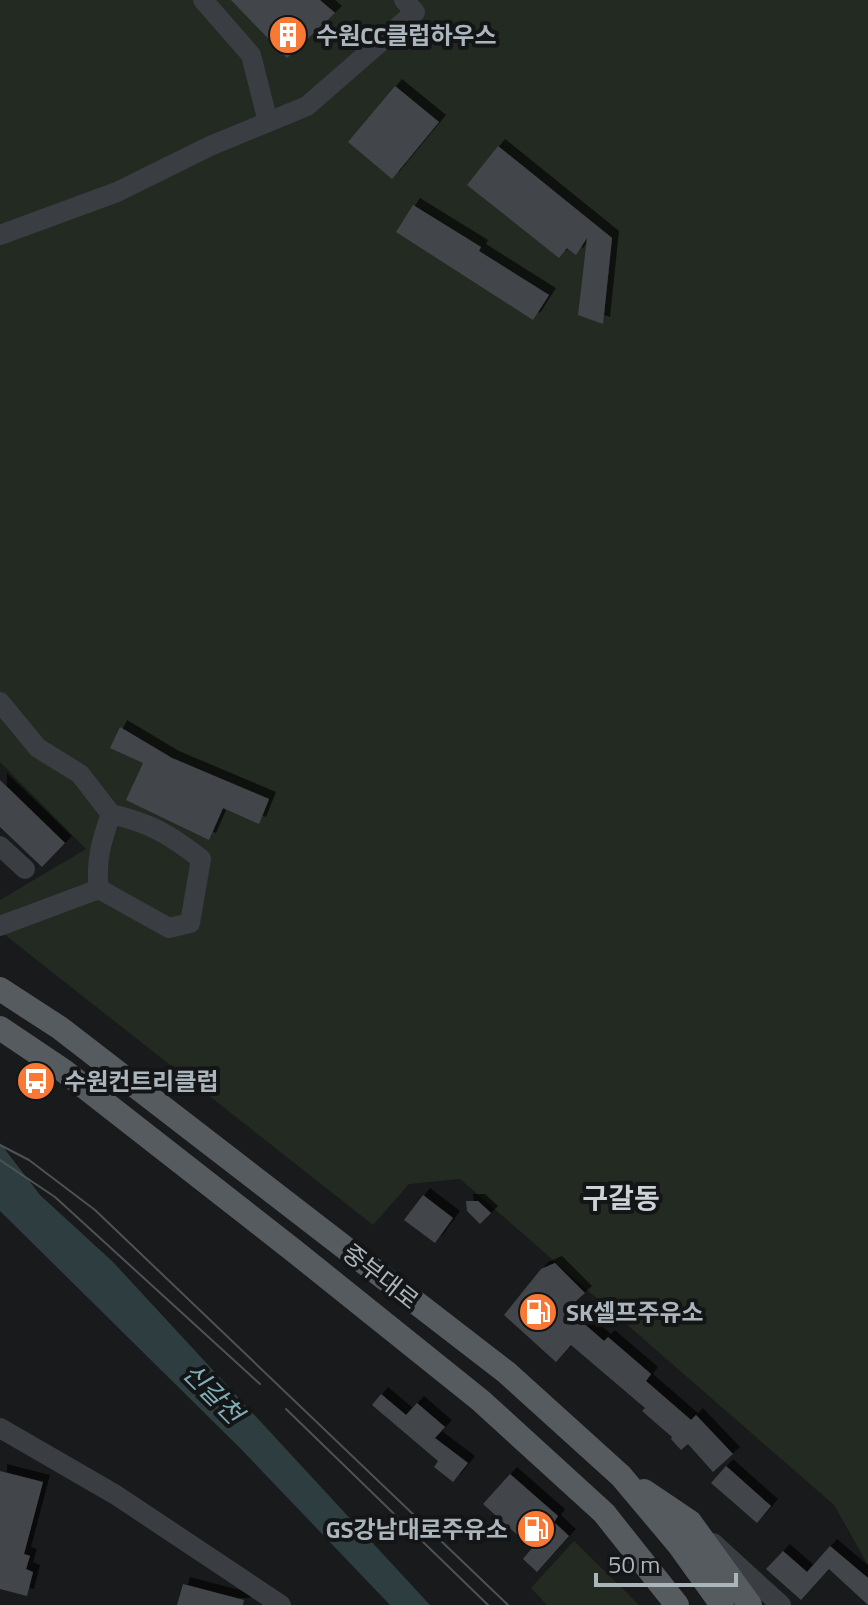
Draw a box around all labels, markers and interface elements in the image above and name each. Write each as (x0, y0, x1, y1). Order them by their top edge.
building icon: 수원CC클럽하우스 (267, 14, 309, 56)
place label: 수원CC클럽하우스 (316, 17, 497, 53)
bus stop icon: 수원컨트리클럽 (15, 1060, 57, 1102)
place label: 수원컨트리클럽 (64, 1063, 219, 1099)
district label: 구갈동 (582, 1176, 660, 1219)
street label: 중부대로 (335, 1235, 427, 1317)
fuel station icon: SK셀프주유소 (517, 1291, 559, 1333)
place label: SK셀프주유소 (566, 1294, 704, 1330)
water label: 신갈천 (174, 1354, 254, 1434)
fuel station icon: GS강남대로주유소 (515, 1508, 557, 1550)
place label: GS강남대로주유소 (326, 1511, 508, 1547)
scale bar (596, 1537, 736, 1587)
text: 50 m (608, 1546, 660, 1582)

